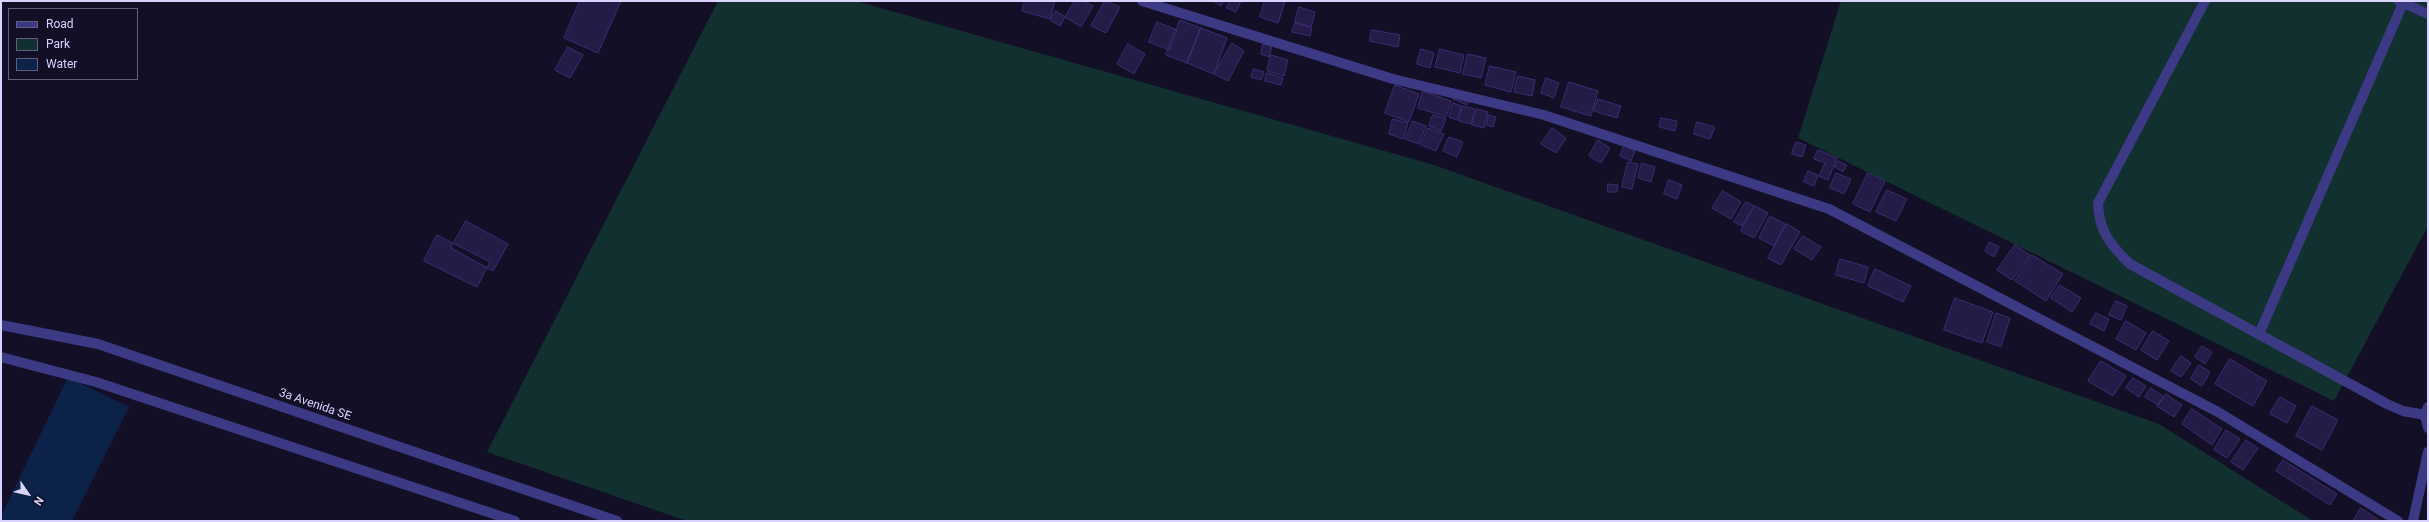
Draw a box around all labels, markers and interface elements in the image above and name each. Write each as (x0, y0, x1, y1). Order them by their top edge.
legend (8, 8, 138, 80)
text: Road (46, 17, 74, 31)
text: Park (46, 37, 70, 51)
text: Water (46, 57, 77, 71)
street label: 3a Avenida SE (277, 386, 353, 424)
north arrow (8, 474, 48, 514)
text: N (31, 494, 46, 508)

